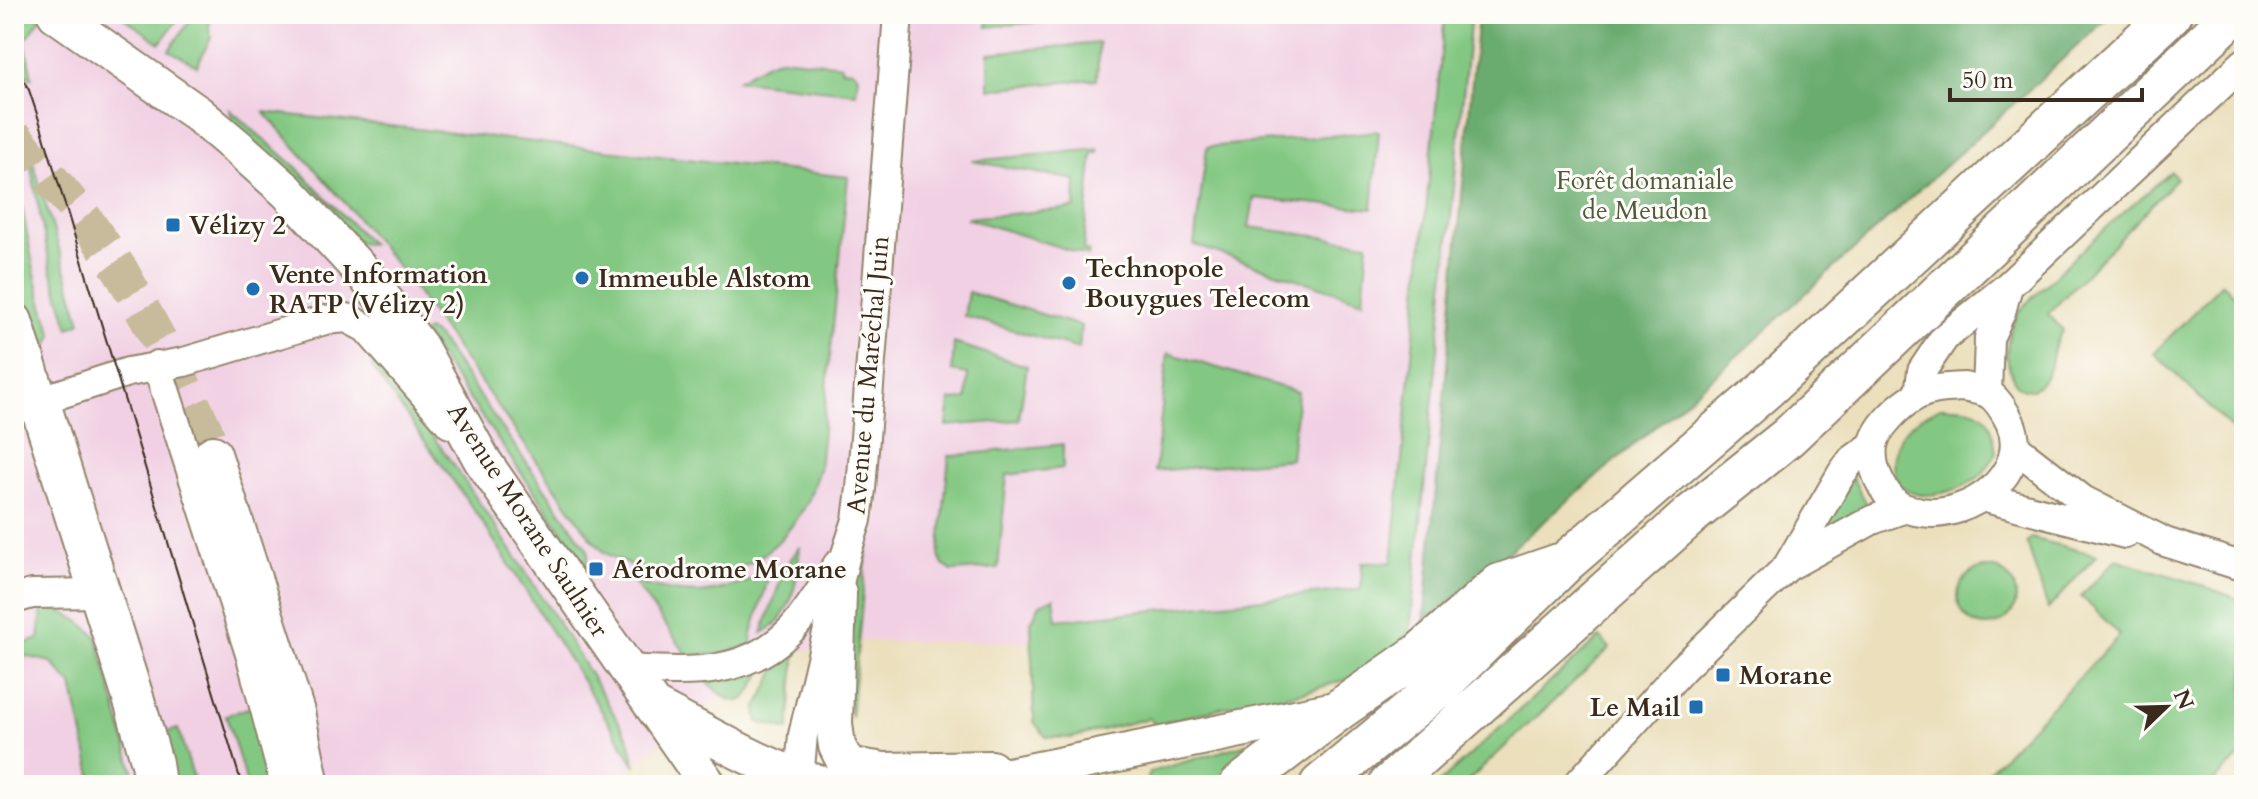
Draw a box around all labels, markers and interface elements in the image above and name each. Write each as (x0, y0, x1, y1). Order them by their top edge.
scale bar (1950, 52, 2142, 102)
text: 50 m (1962, 64, 2014, 97)
park label: Forêt domaniale de Meudon (1556, 163, 1734, 228)
place label: Vélizy 2 (189, 208, 286, 243)
marker: Vélizy 2 (164, 216, 182, 234)
street label: Avenue du Maréchal Juin (838, 234, 898, 516)
place label: Technopole Bouygues Telecom (1085, 251, 1310, 316)
place label: Vente Information RATP (Vélizy 2) (269, 257, 488, 322)
place label: Immeuble Alstom (598, 261, 810, 296)
marker: Immeuble Alstom (573, 269, 591, 287)
marker: Technopole Bouygues Telecom (1060, 274, 1078, 292)
marker: Vente Information RATP (Vélizy 2) (244, 280, 262, 298)
street label: Avenue Morane Saulnier (439, 396, 617, 644)
place label: Aérodrome Morane (612, 552, 847, 587)
marker: Aérodrome Morane (587, 560, 605, 578)
place label: Morane (1739, 658, 1832, 693)
marker: Morane (1714, 666, 1732, 684)
north arrow (2126, 667, 2206, 747)
text: N (2166, 685, 2201, 714)
place label: Le Mail (1590, 690, 1680, 725)
marker: Le Mail (1687, 698, 1705, 716)

